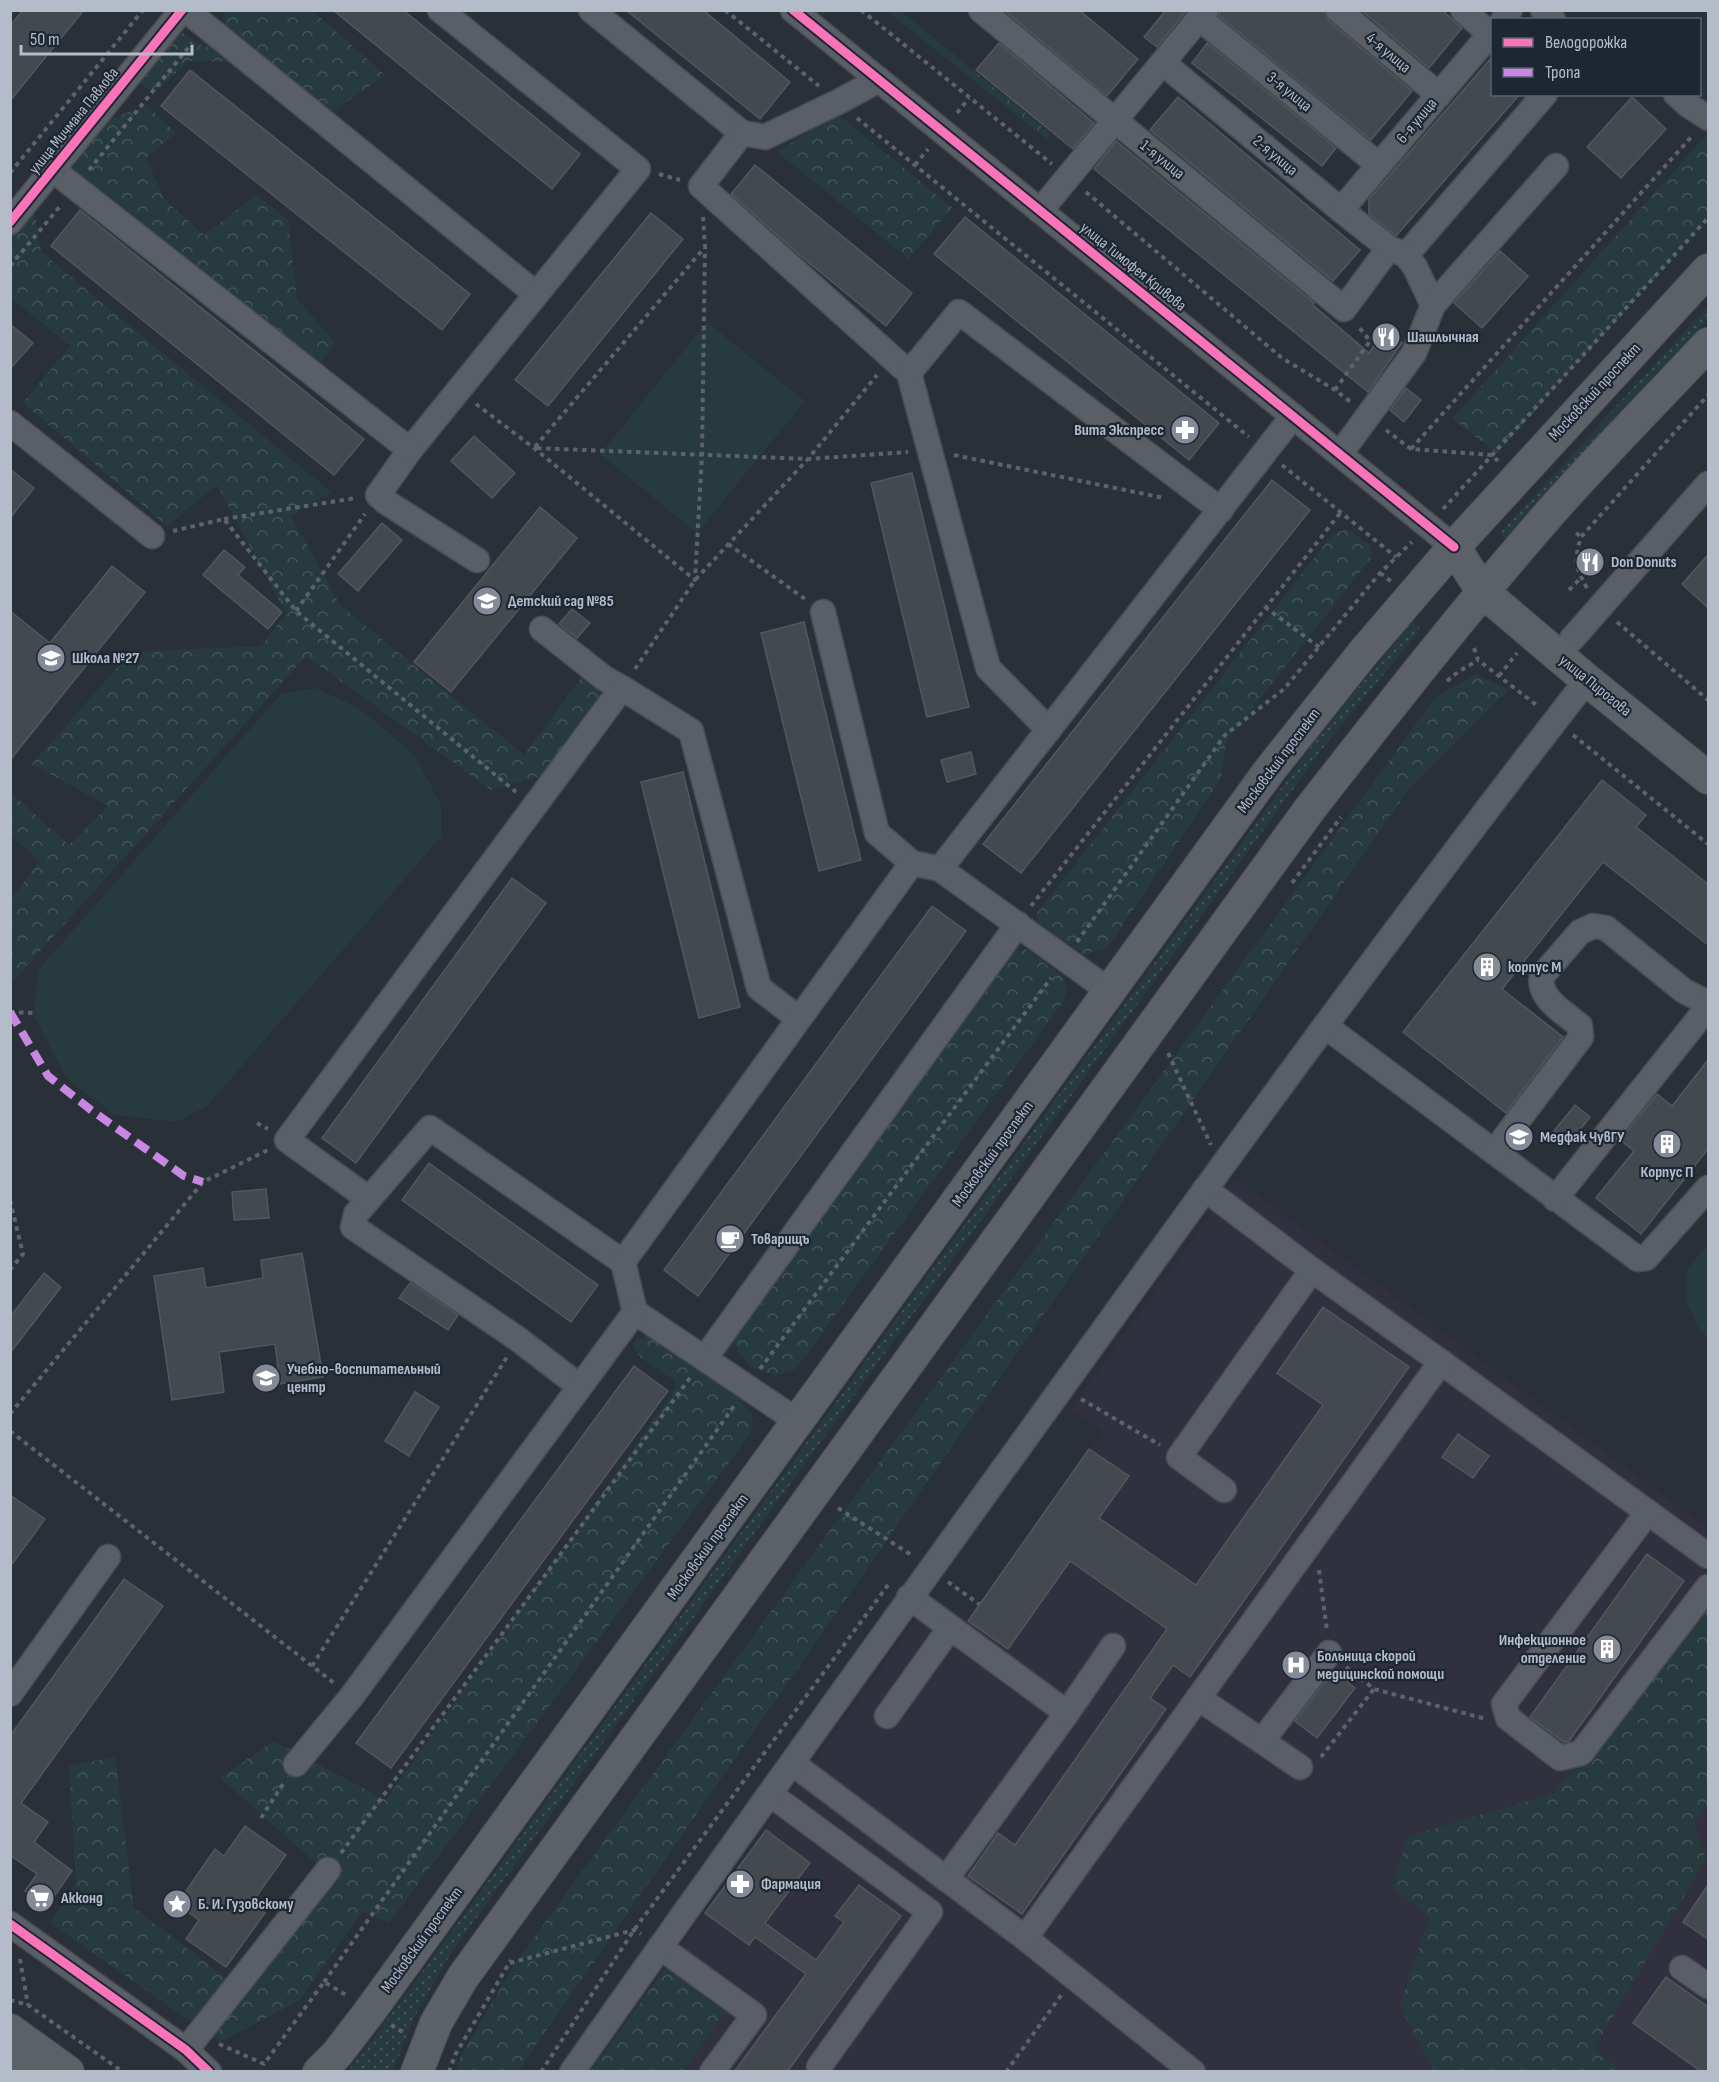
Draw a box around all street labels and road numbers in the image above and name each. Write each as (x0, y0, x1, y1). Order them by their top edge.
street label: 4-я улица (1362, 29, 1414, 77)
street label: улица Мичмана Павлова (25, 64, 123, 178)
street label: 3-я улица (1263, 68, 1315, 116)
street label: 6-я улица (1393, 95, 1441, 147)
street label: 2-я улица (1249, 132, 1301, 180)
street label: 1-я улица (1136, 136, 1188, 184)
street label: улица Тимофея Кривова (1076, 218, 1190, 316)
street label: Московский проспект (1545, 339, 1645, 445)
street label: улица Пирогова (1555, 651, 1635, 721)
street label: Московский проспект (1233, 705, 1325, 817)
street label: Московский проспект (948, 1097, 1038, 1211)
street label: Московский проспект (663, 1490, 753, 1604)
street label: Московский проспект (377, 1883, 467, 1997)

